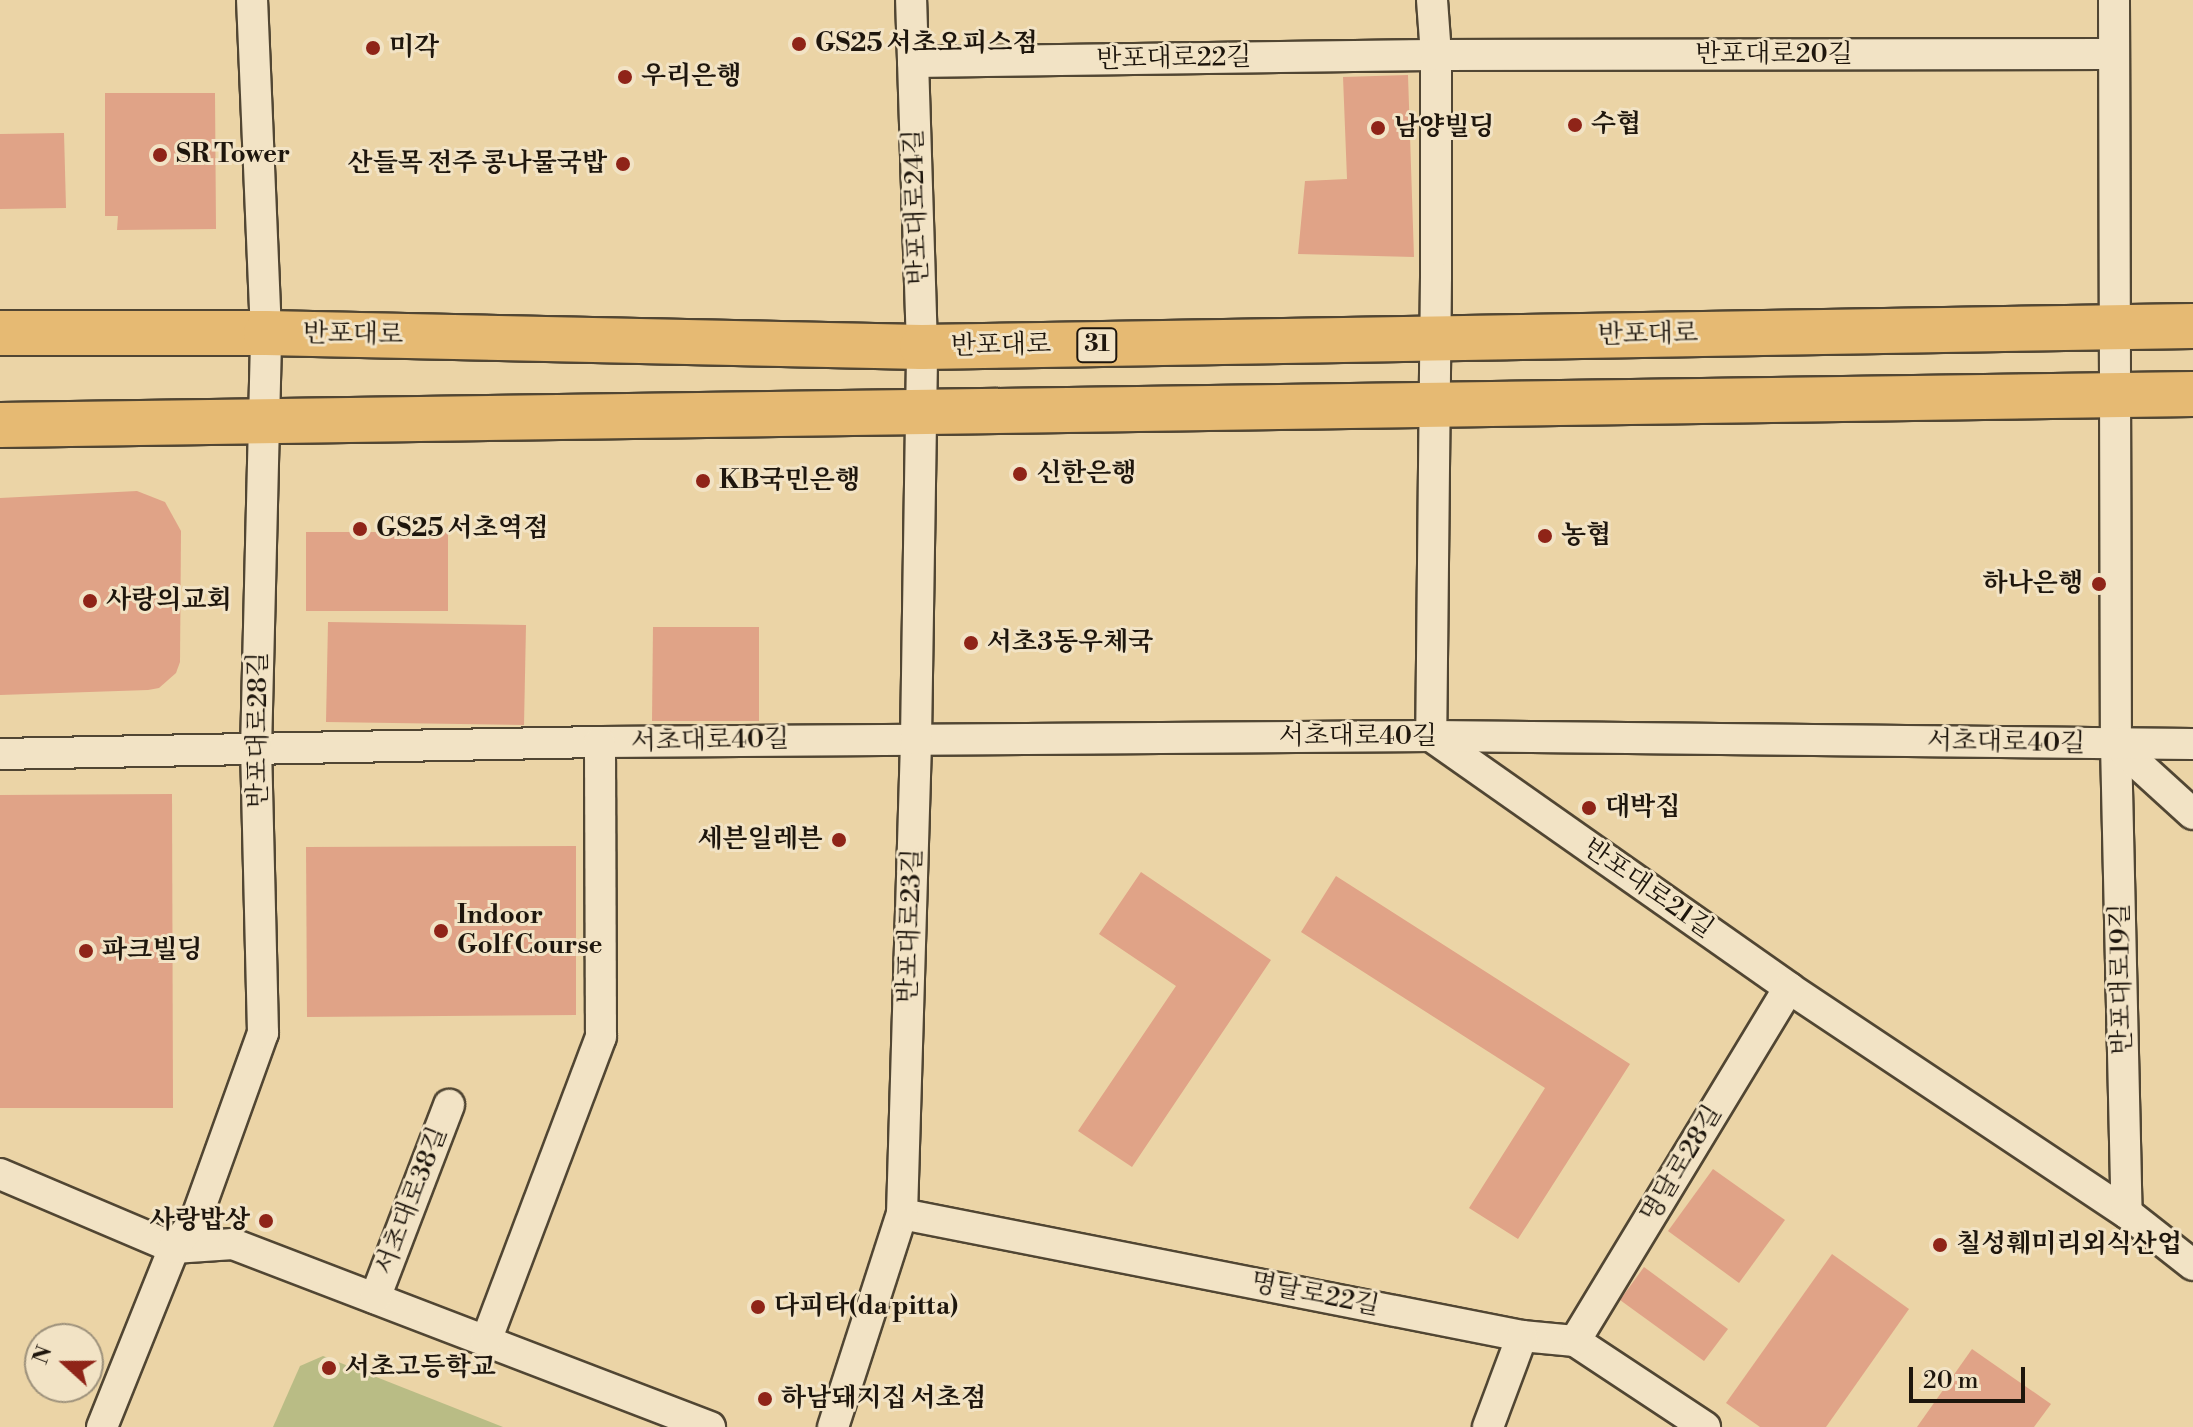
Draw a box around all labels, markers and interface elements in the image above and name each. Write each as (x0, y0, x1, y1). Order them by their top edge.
place label: GS25 서초오피스점 (815, 28, 1038, 60)
place label: 미각 (389, 32, 439, 64)
marker: GS25 서초오피스점 (790, 35, 808, 53)
marker: 미각 (364, 39, 382, 57)
street label: 반포대로20길 (1695, 39, 1853, 71)
street label: 반포대로22길 (1096, 42, 1252, 76)
place label: 우리은행 (641, 61, 741, 93)
marker: 우리은행 (616, 68, 634, 86)
place label: 수협 (1591, 109, 1641, 141)
place label: 남양빌딩 (1394, 112, 1494, 144)
marker: 수협 (1566, 116, 1584, 134)
marker: 남양빌딩 (1369, 119, 1387, 137)
street label: 반포대로24길 (899, 128, 935, 286)
place label: SR Tower (176, 139, 290, 171)
marker: SR Tower (151, 146, 169, 164)
place label: 산들목 전주 콩나물국밥 (348, 148, 607, 180)
marker: 산들목 전주 콩나물국밥 (614, 155, 632, 173)
street label: 반포대로 (303, 319, 403, 351)
street label: 반포대로 (1598, 319, 1698, 351)
road number: 31 (1075, 325, 1119, 365)
street label: 반포대로 (951, 330, 1051, 362)
place label: 신한은행 (1036, 458, 1136, 490)
place label: KB국민은행 (719, 465, 860, 497)
marker: 신한은행 (1011, 465, 1029, 483)
marker: KB국민은행 (694, 472, 712, 490)
place label: GS25 서초역점 (376, 513, 548, 545)
marker: GS25 서초역점 (351, 520, 369, 538)
place label: 농협 (1561, 520, 1611, 552)
marker: 농협 (1536, 527, 1554, 545)
place label: 하나은행 (1983, 568, 2083, 600)
marker: 하나은행 (2090, 575, 2108, 593)
place label: 사랑의교회 (106, 585, 232, 617)
marker: 사랑의교회 (81, 592, 99, 610)
place label: 서초3동우체국 (987, 627, 1153, 659)
marker: 서초3동우체국 (962, 634, 980, 652)
street label: 반포대로28길 (243, 652, 275, 808)
street label: 서초대로40길 (1279, 721, 1437, 753)
street label: 서초대로40길 (631, 724, 789, 758)
street label: 서초대로40길 (1927, 726, 2085, 760)
place label: 대박집 (1605, 792, 1680, 824)
marker: 대박집 (1580, 799, 1598, 817)
place label: 세븐일레븐 (697, 824, 823, 856)
marker: 세븐일레븐 (830, 831, 848, 849)
street label: 반포대로21길 (1577, 833, 1719, 945)
street label: 반포대로23길 (893, 848, 929, 1004)
place label: Indoor Golf Course (457, 900, 603, 962)
street label: 반포대로19길 (2105, 903, 2139, 1055)
marker: Indoor Golf Course (432, 922, 450, 940)
place label: 파크빌딩 (102, 935, 202, 967)
marker: 파크빌딩 (77, 942, 95, 960)
street label: 명달로28길 (1635, 1100, 1729, 1228)
street label: 서초대로38길 (370, 1123, 454, 1279)
place label: 사랑밥상 (150, 1205, 250, 1237)
marker: 사랑밥상 (257, 1212, 275, 1230)
place label: 칠성훼미리외식산업 (1956, 1229, 2182, 1261)
marker: 칠성훼미리외식산업 (1931, 1236, 1949, 1254)
street label: 명달로22길 (1248, 1267, 1382, 1323)
place label: 다피타(da pitta) (774, 1291, 958, 1323)
marker: 다피타(da pitta) (749, 1298, 767, 1316)
north arrow (24, 1323, 104, 1403)
text: N (27, 1342, 59, 1368)
scale bar (1913, 1351, 2029, 1401)
place label: 서초고등학교 (345, 1352, 496, 1384)
marker: 서초고등학교 (320, 1359, 338, 1377)
text: 20 m (1923, 1366, 1979, 1396)
place label: 하남돼지집 서초점 (781, 1383, 986, 1415)
marker: 하남돼지집 서초점 (756, 1390, 774, 1408)

